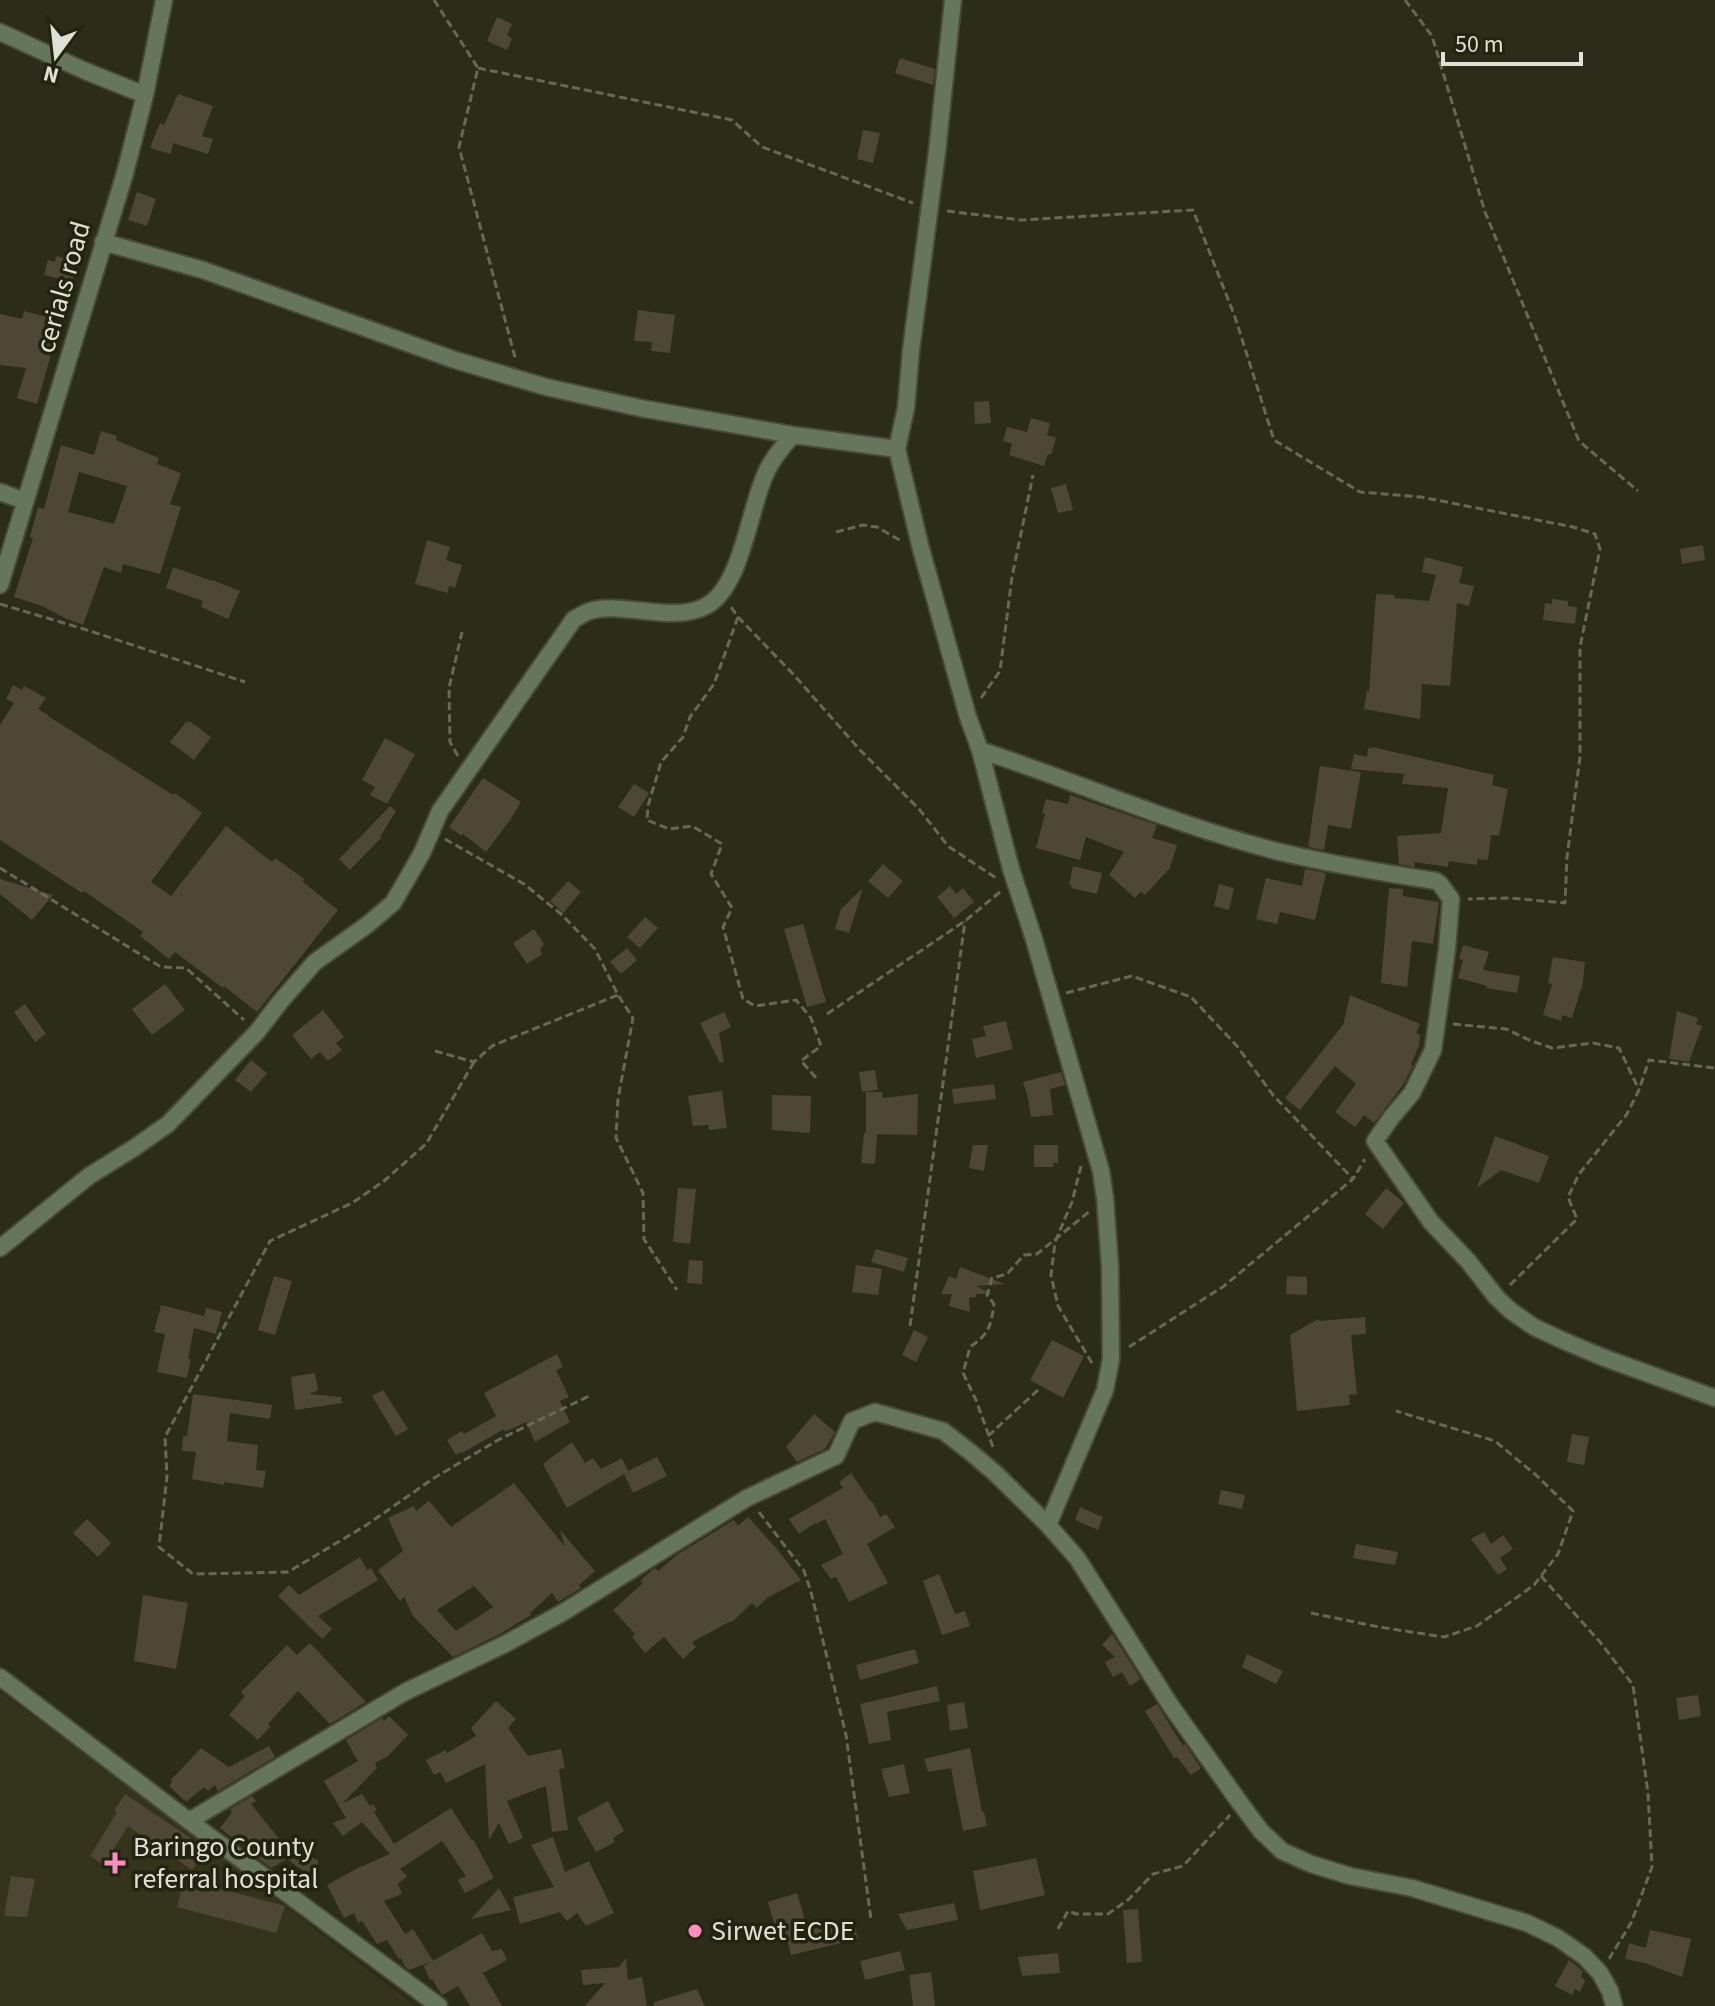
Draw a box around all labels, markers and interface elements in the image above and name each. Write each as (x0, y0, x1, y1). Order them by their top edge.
north arrow (16, 16, 96, 96)
scale bar (1443, 16, 1581, 66)
text: 50 m (1455, 27, 1504, 62)
text: N (40, 57, 62, 92)
street label: cerials road (25, 217, 101, 357)
place label: Baringo County referral hospital (133, 1827, 318, 1899)
marker: Baringo County referral hospital (104, 1852, 126, 1874)
place label: Sirwet ECDE (711, 1911, 855, 1951)
marker: Sirwet ECDE (686, 1922, 704, 1940)

